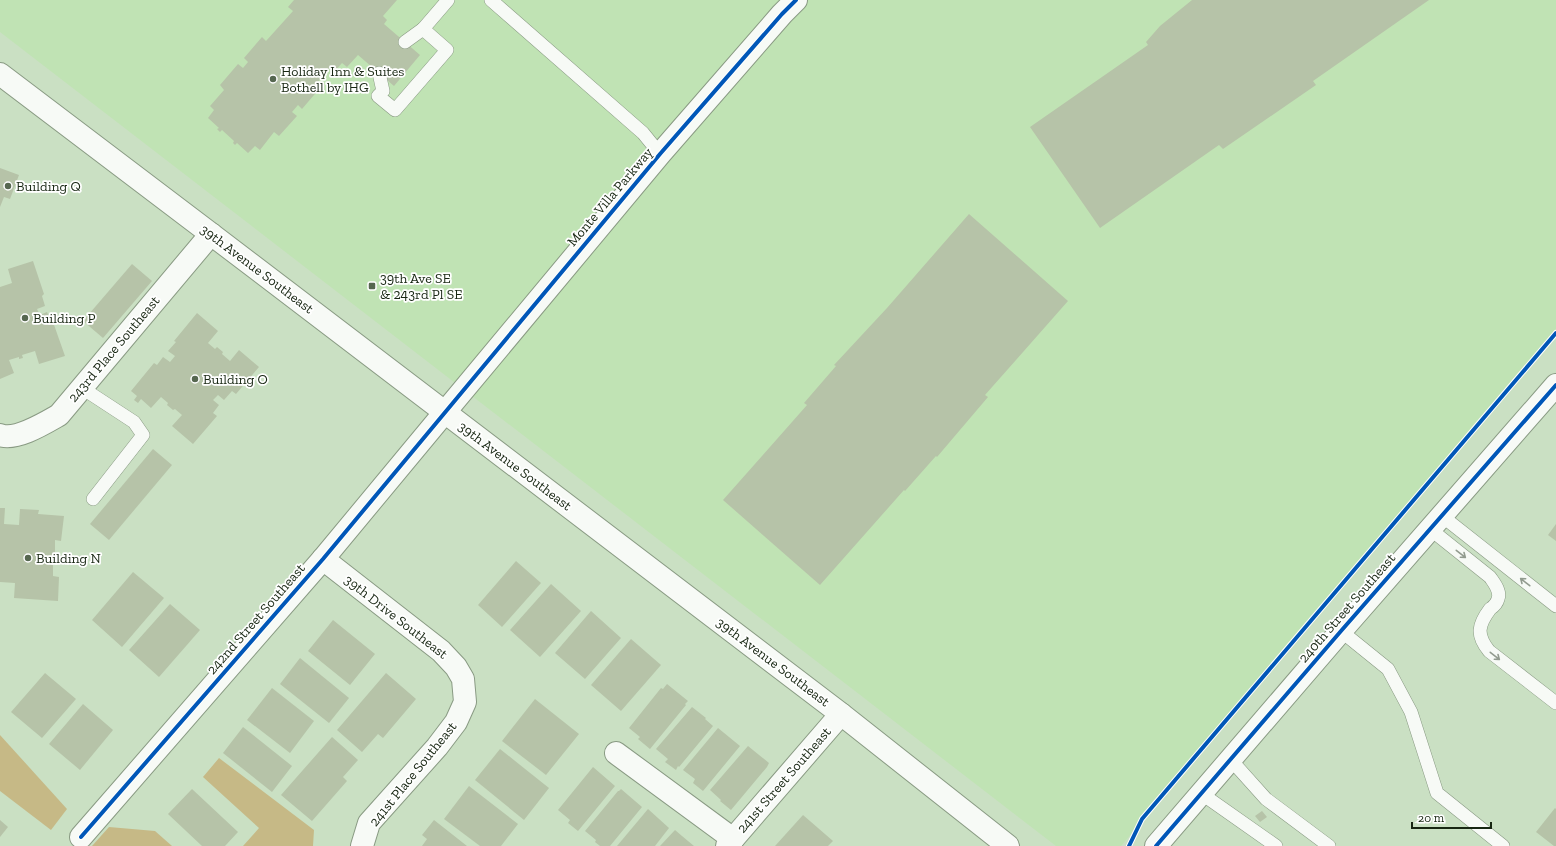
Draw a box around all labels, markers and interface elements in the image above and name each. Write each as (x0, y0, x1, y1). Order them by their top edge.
place label: Holiday Inn & Suites Bothell by IHG (281, 63, 405, 96)
marker: Holiday Inn & Suites Bothell by IHG (268, 74, 278, 84)
street label: Monte Villa Parkway (564, 143, 657, 250)
place label: Building Q (16, 178, 81, 195)
marker: Building Q (3, 181, 13, 191)
street label: 39th Avenue Southeast (197, 221, 318, 318)
place label: 39th Ave SE & 243rd Pl SE (380, 270, 462, 303)
marker: 39th Ave SE & 243rd Pl SE (367, 281, 377, 291)
street label: 243rd Place Southeast (65, 292, 164, 406)
place label: Building P (33, 310, 95, 327)
marker: Building P (20, 313, 30, 323)
place label: Building O (203, 371, 268, 388)
marker: Building O (190, 374, 200, 384)
street label: 39th Avenue Southeast (455, 418, 576, 515)
street label: 240th Street Southeast (1295, 549, 1400, 666)
one-way arrow (1455, 549, 1466, 558)
place label: Building N (36, 550, 101, 567)
marker: Building N (23, 553, 33, 563)
street label: 242nd Street Southeast (203, 560, 309, 678)
street label: 39th Drive Southeast (341, 571, 452, 663)
one-way arrow (1520, 578, 1531, 587)
street label: 39th Avenue Southeast (713, 614, 834, 711)
one-way arrow (1489, 651, 1500, 660)
street label: 241st Place Southeast (366, 718, 461, 830)
street label: 241st Street Southeast (733, 723, 835, 836)
scale bar (1412, 804, 1491, 830)
text: 20 m (1418, 811, 1445, 825)

